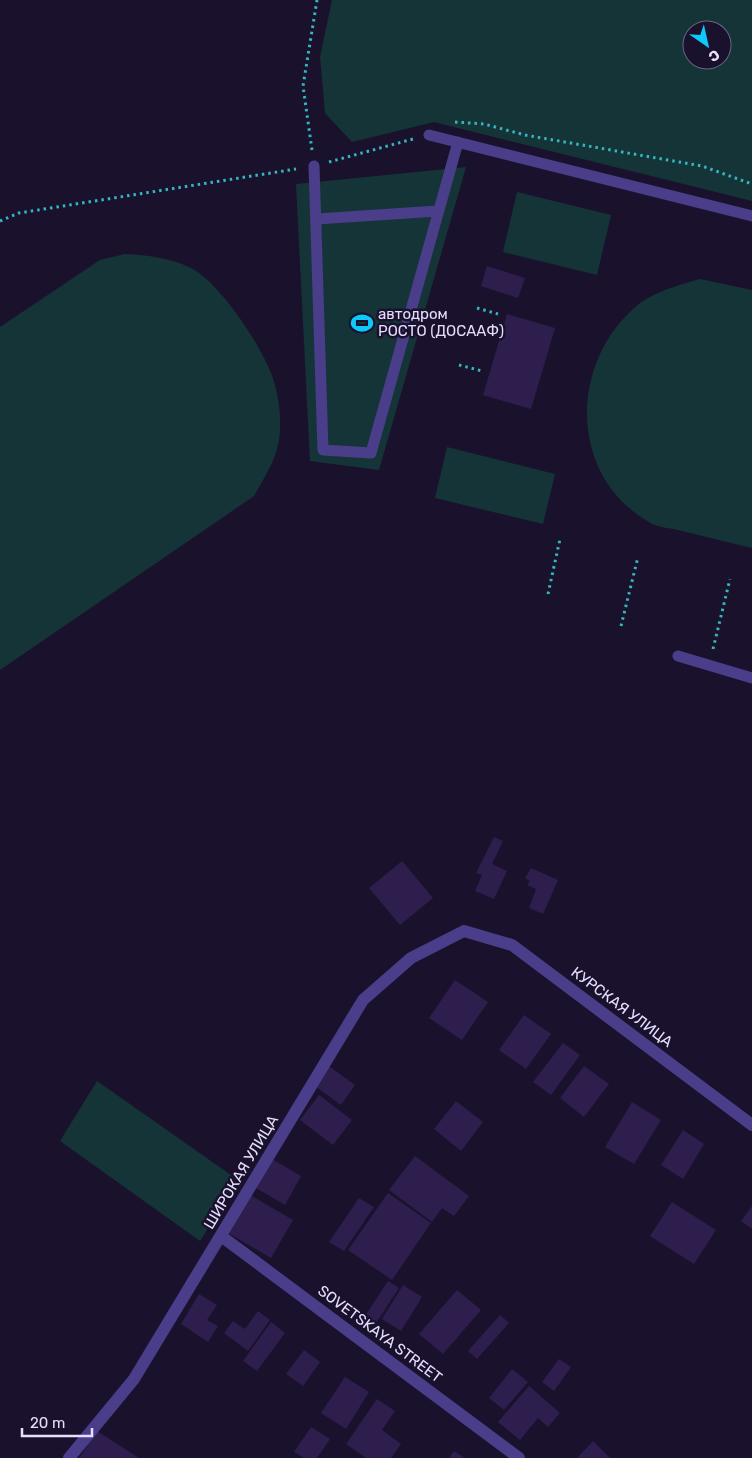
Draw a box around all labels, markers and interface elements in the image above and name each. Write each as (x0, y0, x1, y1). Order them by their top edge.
north arrow (682, 20, 732, 70)
text: С (705, 46, 723, 65)
place label: автодром РОСТО (ДОСААФ) (378, 305, 504, 340)
sports icon: автодром РОСТО (ДОСААФ) (349, 310, 375, 336)
street label: КУРСКАЯ УЛИЦА (568, 963, 676, 1051)
street label: ШИРОКАЯ УЛИЦА (200, 1112, 282, 1232)
street label: SOVETSKAYA STREET (314, 1281, 446, 1387)
scale bar (22, 1406, 92, 1438)
text: 20 m (30, 1414, 65, 1432)

